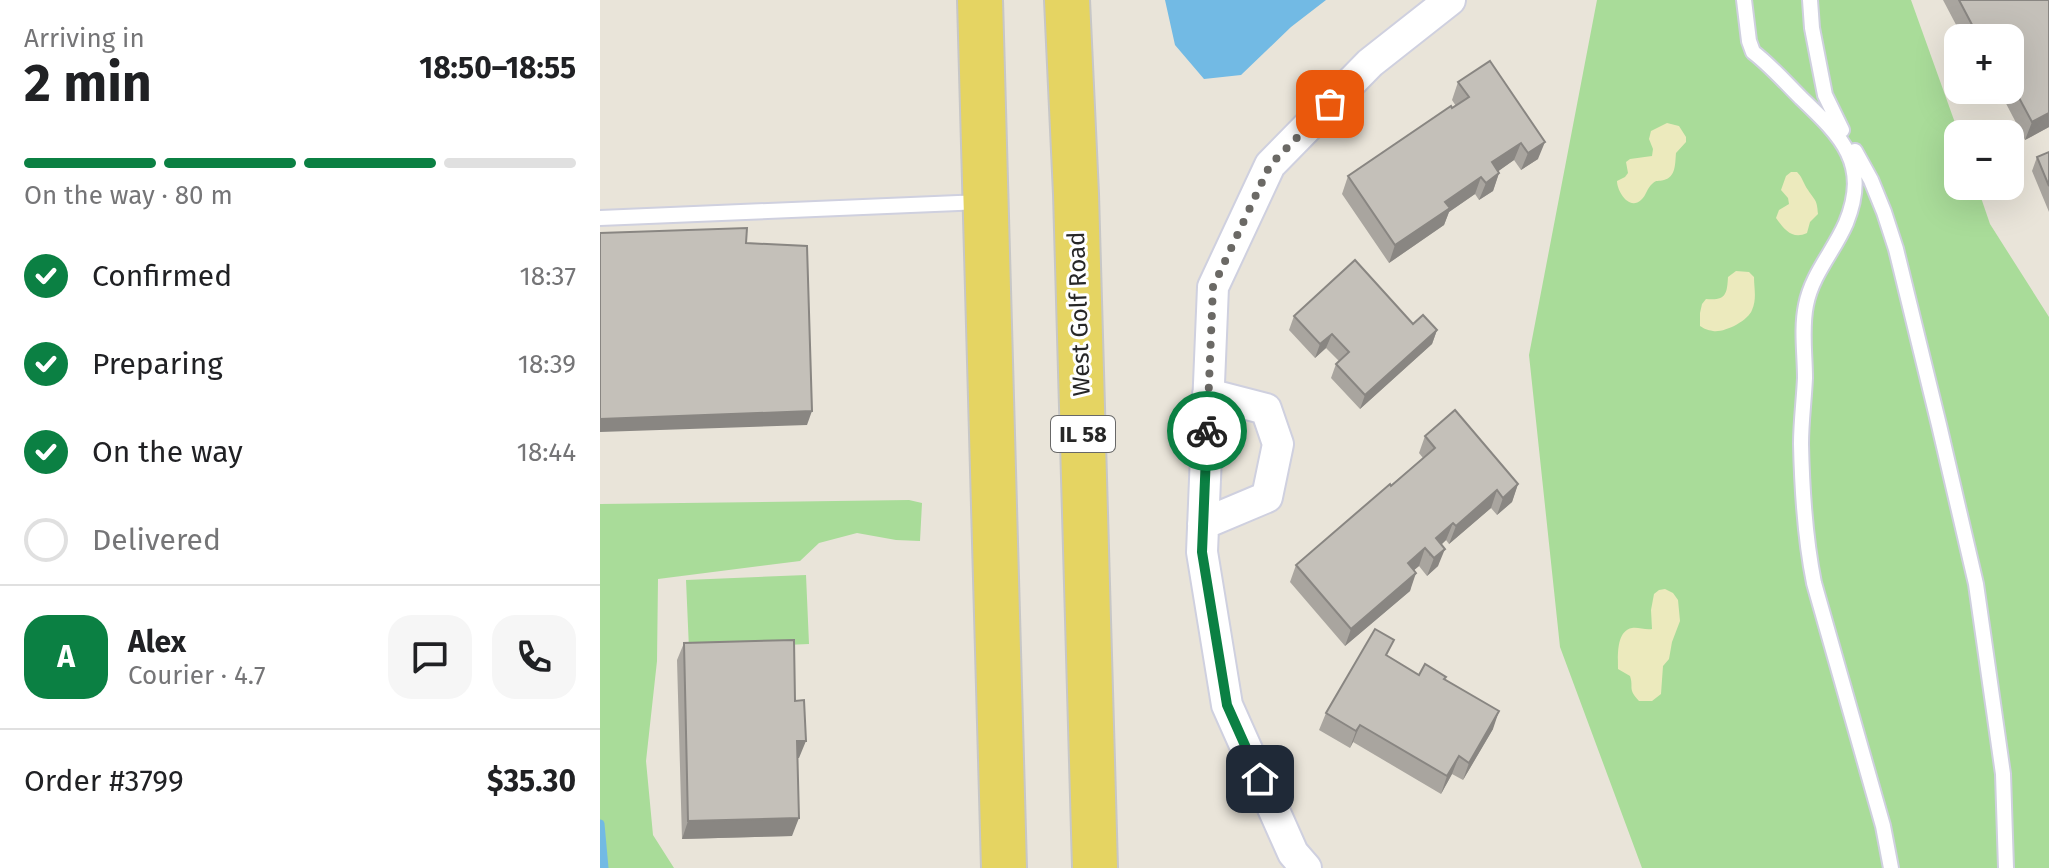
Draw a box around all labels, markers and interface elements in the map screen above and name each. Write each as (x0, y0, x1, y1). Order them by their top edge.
text: Arriving in (24, 23, 145, 54)
map controls (1944, 24, 2024, 200)
button: + (1944, 24, 2024, 104)
text: 18:50–18:55 (419, 50, 576, 86)
text: 2 min (24, 52, 152, 115)
pin (1296, 70, 1364, 138)
icon: bag (1308, 82, 1352, 126)
button: − (1944, 120, 2024, 200)
text: On the way · 80 m (24, 180, 233, 211)
street label: West Golf Road (1062, 231, 1096, 397)
icon: check (24, 254, 68, 298)
text: Confirmed (92, 258, 232, 294)
text: 18:37 (520, 261, 576, 292)
icon: check (24, 342, 68, 386)
text: Preparing (92, 346, 223, 382)
text: 18:39 (518, 349, 576, 380)
courier (1167, 391, 1247, 471)
icon: bike (1185, 409, 1229, 453)
road number: IL 58 (1051, 416, 1115, 452)
icon: check (24, 430, 68, 474)
text: On the way (92, 434, 243, 470)
text: 18:44 (517, 437, 576, 468)
text: Delivered (92, 522, 221, 558)
button: chat (388, 615, 472, 699)
button: phone (492, 615, 576, 699)
text: Alex (128, 624, 186, 660)
text: A (57, 639, 75, 675)
text: Courier · 4.7 (128, 660, 266, 691)
pin (1226, 745, 1294, 813)
icon: home (1238, 757, 1282, 801)
text: Order #3799 (24, 763, 184, 799)
text: $35.30 (487, 763, 576, 799)

